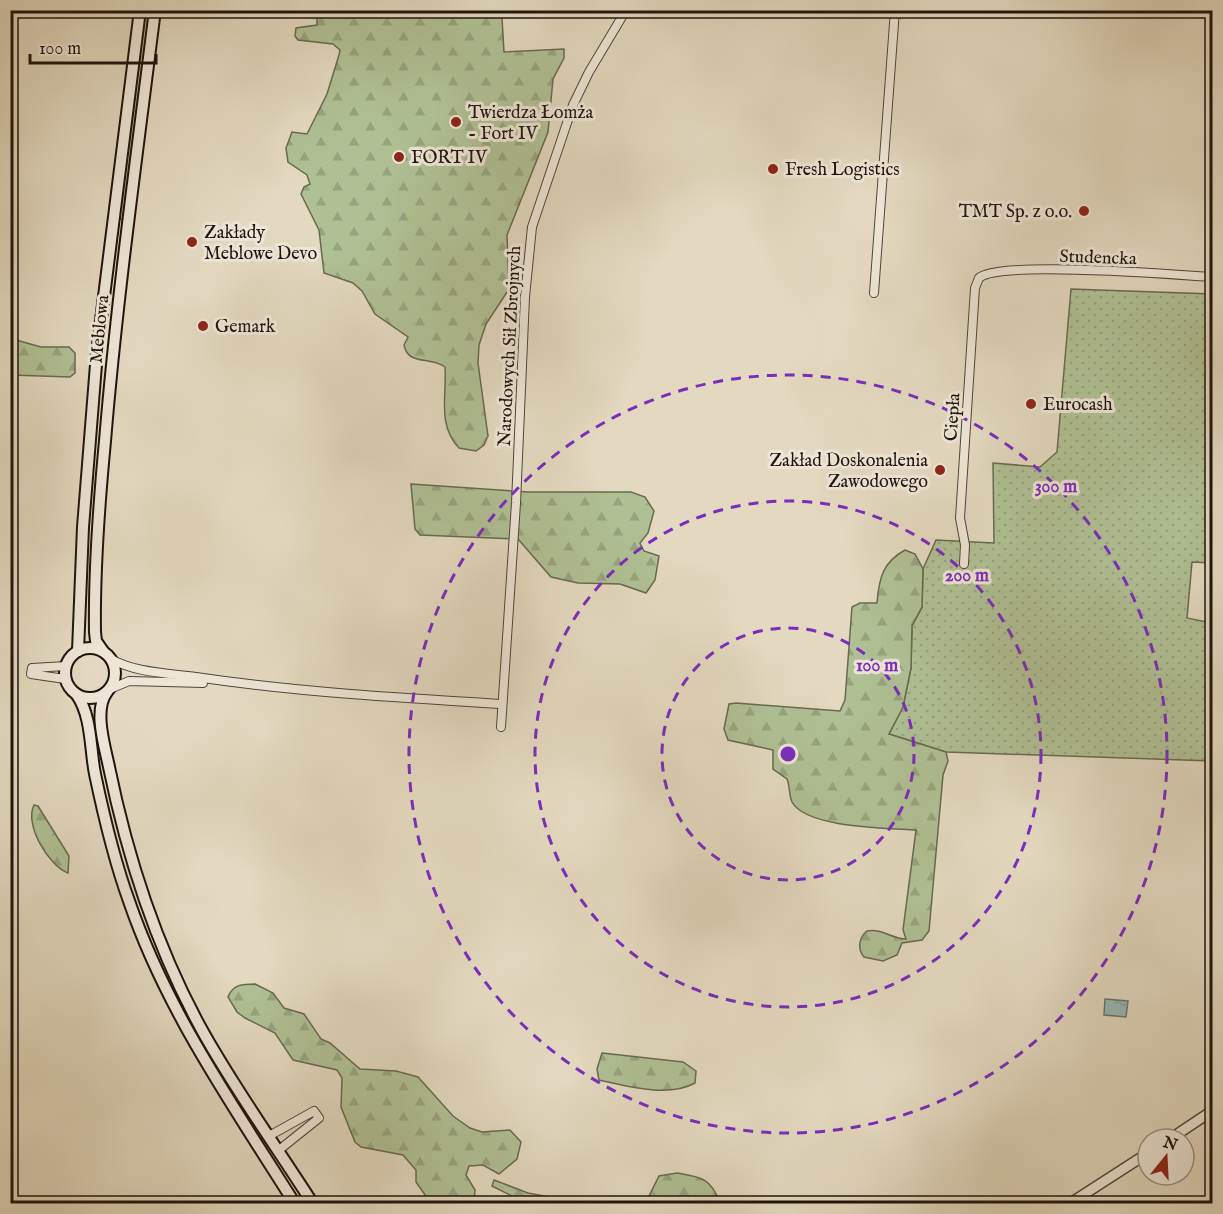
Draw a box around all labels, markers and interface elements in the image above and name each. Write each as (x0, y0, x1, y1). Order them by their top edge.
scale bar (30, 27, 156, 65)
text: 100 m (39, 38, 81, 61)
place label: Twierdza Łomża - Fort IV (468, 102, 594, 146)
marker: Twierdza Łomża - Fort IV (449, 115, 463, 129)
place label: FORT IV (411, 147, 488, 170)
marker: FORT IV (392, 150, 406, 164)
place label: Fresh Logistics (785, 159, 899, 182)
marker: Fresh Logistics (766, 162, 780, 176)
place label: TMT Sp. z o.o. (959, 201, 1072, 224)
marker: TMT Sp. z o.o. (1077, 204, 1091, 218)
place label: Zakłady Meblowe Devo (204, 222, 317, 266)
marker: Zakłady Meblowe Devo (185, 235, 199, 249)
street label: Narodowych Sił Zbrojnych (494, 245, 527, 447)
street label: Studencka (1059, 246, 1137, 271)
street label: Meblowa (85, 294, 116, 364)
place label: Gemark (215, 316, 276, 339)
marker: Gemark (196, 319, 210, 333)
street label: Ciepła (940, 392, 967, 442)
place label: Eurocash (1043, 394, 1113, 417)
marker: Eurocash (1024, 397, 1038, 411)
place label: Zakład Doskonalenia Zawodowego (769, 450, 928, 494)
marker: Zakład Doskonalenia Zawodowego (933, 463, 947, 477)
text: 300 m (1035, 476, 1077, 499)
text: 200 m (945, 565, 989, 588)
text: 100 m (856, 655, 898, 678)
centre of rings (778, 744, 798, 764)
north arrow (1136, 1127, 1196, 1187)
text: N (1159, 1133, 1180, 1156)

